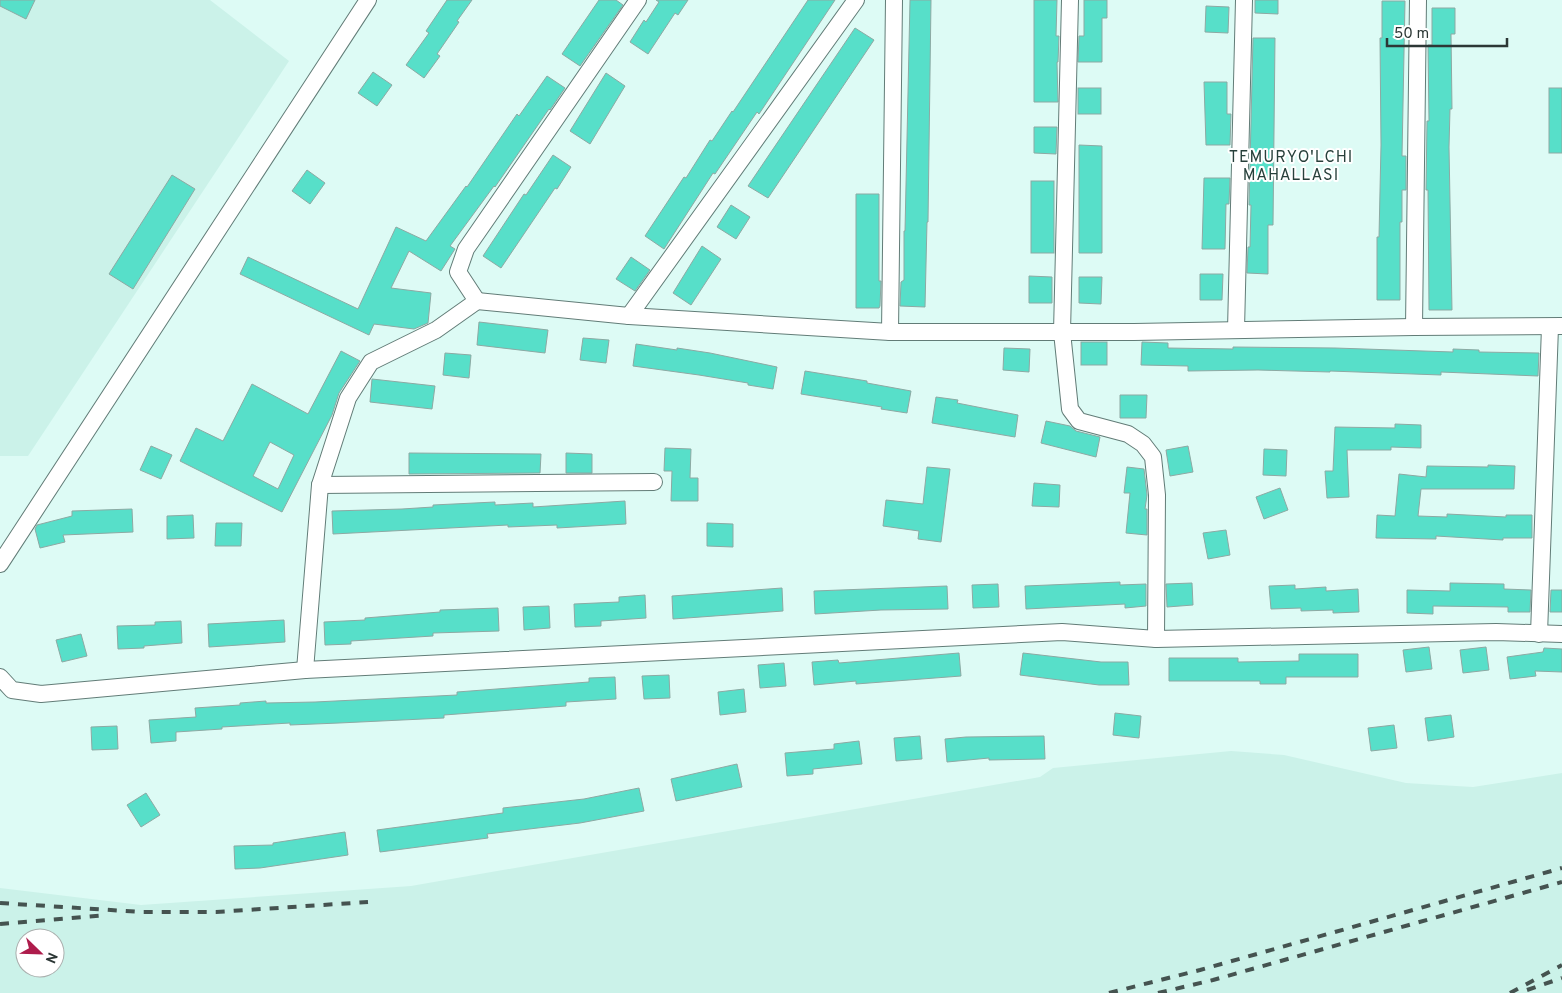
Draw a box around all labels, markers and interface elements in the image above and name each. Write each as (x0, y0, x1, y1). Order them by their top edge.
scale bar (1387, 15, 1507, 47)
text: 50 m (1394, 25, 1429, 44)
district label: TEMURYO'LCHI MAHALLASI (1229, 148, 1353, 186)
north arrow (15, 928, 65, 978)
text: N (41, 950, 60, 965)

